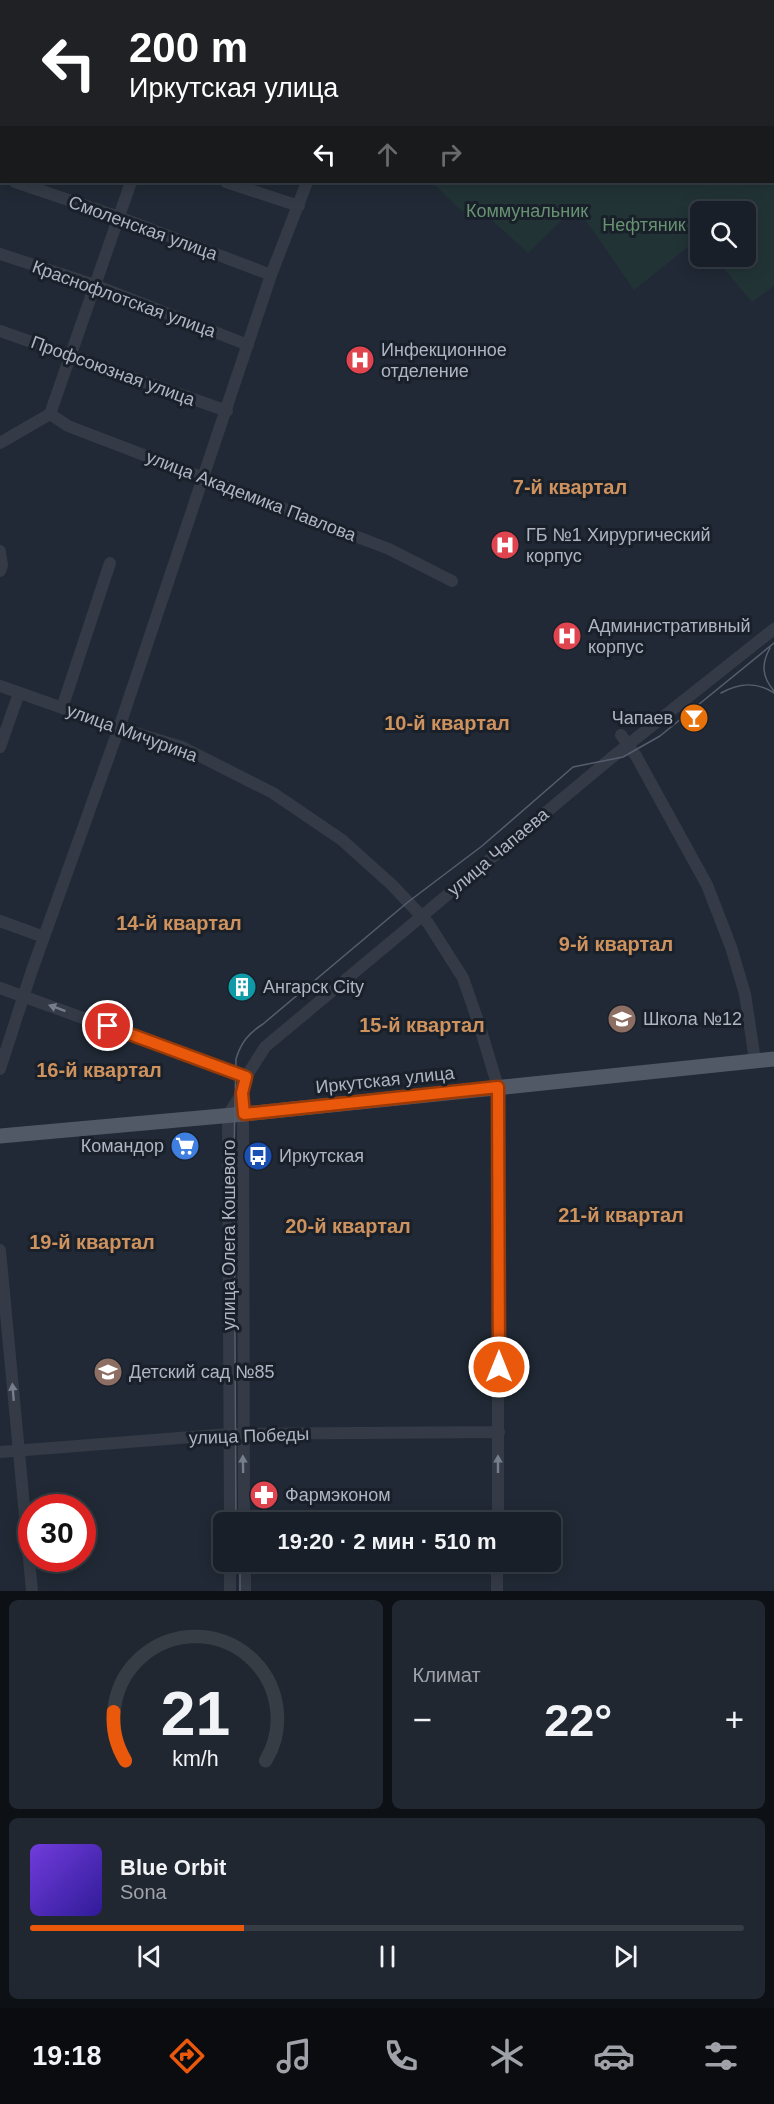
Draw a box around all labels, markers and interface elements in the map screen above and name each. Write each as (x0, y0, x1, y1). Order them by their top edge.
icon: left (30, 24, 108, 102)
text: 200 m (129, 24, 248, 71)
text: Иркутская улица (129, 73, 338, 103)
icon: left (308, 138, 341, 171)
icon: ahead (371, 138, 404, 171)
icon: right (434, 138, 467, 171)
street label: Смоленская улица (66, 192, 221, 265)
park label: Коммунальник (466, 201, 588, 221)
map controls (690, 201, 756, 267)
button: search (690, 201, 756, 267)
park label: Нефтяник (602, 215, 686, 235)
street label: Краснофлотская улица (30, 256, 219, 342)
street label: Профсоюзная улица (28, 332, 199, 410)
place label: Инфекционное отделение (381, 340, 507, 381)
hospital icon: Инфекционное отделение (344, 344, 376, 376)
street label: улица Академика Павлова (143, 447, 360, 546)
district label: 7-й квартал (513, 476, 627, 498)
place label: ГБ №1 Хирургический корпус (526, 525, 711, 566)
hospital icon: ГБ №1 Хирургический корпус (489, 529, 521, 561)
place label: Административный корпус (588, 616, 751, 657)
hospital icon: Административный корпус (551, 620, 583, 652)
street label: улица Мичурина (64, 700, 201, 766)
bar icon: Чапаев (678, 702, 710, 734)
place label: Чапаев (612, 708, 673, 728)
district label: 10-й квартал (384, 712, 510, 734)
street label: улица Чапаева (443, 803, 553, 900)
district label: 14-й квартал (116, 912, 242, 934)
district label: 9-й квартал (559, 933, 673, 955)
building icon: Ангарск City (226, 971, 258, 1003)
place label: Ангарск City (263, 977, 364, 997)
pin (82, 1000, 133, 1051)
one-way arrow (48, 1002, 66, 1012)
school or university icon: Школа №12 (606, 1003, 638, 1035)
icon: arrive (91, 1009, 124, 1042)
place label: Школа №12 (643, 1009, 742, 1029)
district label: 15-й квартал (359, 1014, 485, 1036)
district label: 16-й квартал (36, 1059, 162, 1081)
street label: Иркутская улица (315, 1063, 456, 1097)
supermarket icon: Командор (169, 1130, 201, 1162)
place label: Командор (81, 1136, 164, 1156)
street label: улица Олега Кошевого (219, 1140, 239, 1330)
bus stop icon: Иркутская (242, 1140, 274, 1172)
place label: Иркутская (279, 1146, 364, 1166)
district label: 21-й квартал (558, 1204, 684, 1226)
district label: 20-й квартал (285, 1215, 411, 1237)
district label: 19-й квартал (29, 1231, 155, 1253)
position arrow (467, 1335, 531, 1399)
school or university icon: Детский сад №85 (92, 1356, 124, 1388)
place label: Детский сад №85 (129, 1362, 274, 1382)
one-way arrow (8, 1382, 18, 1401)
street label: улица Победы (188, 1424, 310, 1448)
one-way arrow (238, 1455, 248, 1474)
one-way arrow (493, 1455, 503, 1474)
pharmacy icon: Фармэконом (248, 1479, 280, 1511)
place label: Фармэконом (285, 1485, 391, 1505)
speed limit sign: 30 (18, 1494, 96, 1572)
text: 19:20 · 2 мин · 510 m (277, 1529, 497, 1554)
text: Климат (413, 1664, 481, 1686)
text: 21 (161, 1679, 230, 1748)
text: 22° (544, 1695, 612, 1746)
text: − (413, 1701, 432, 1738)
text: + (725, 1701, 744, 1738)
text: km/h (173, 1748, 219, 1772)
text: Blue Orbit (120, 1855, 226, 1880)
text: Sona (120, 1881, 167, 1903)
icon: previous (133, 1940, 166, 1973)
icon: pause (371, 1940, 404, 1973)
icon: next (609, 1940, 642, 1973)
icon: directions (166, 2035, 208, 2077)
icon: music (273, 2035, 315, 2077)
icon: phone (380, 2035, 422, 2077)
icon: climate (486, 2035, 528, 2077)
icon: car (593, 2035, 635, 2077)
icon: filters (700, 2035, 742, 2077)
text: 19:18 (32, 2041, 101, 2071)

